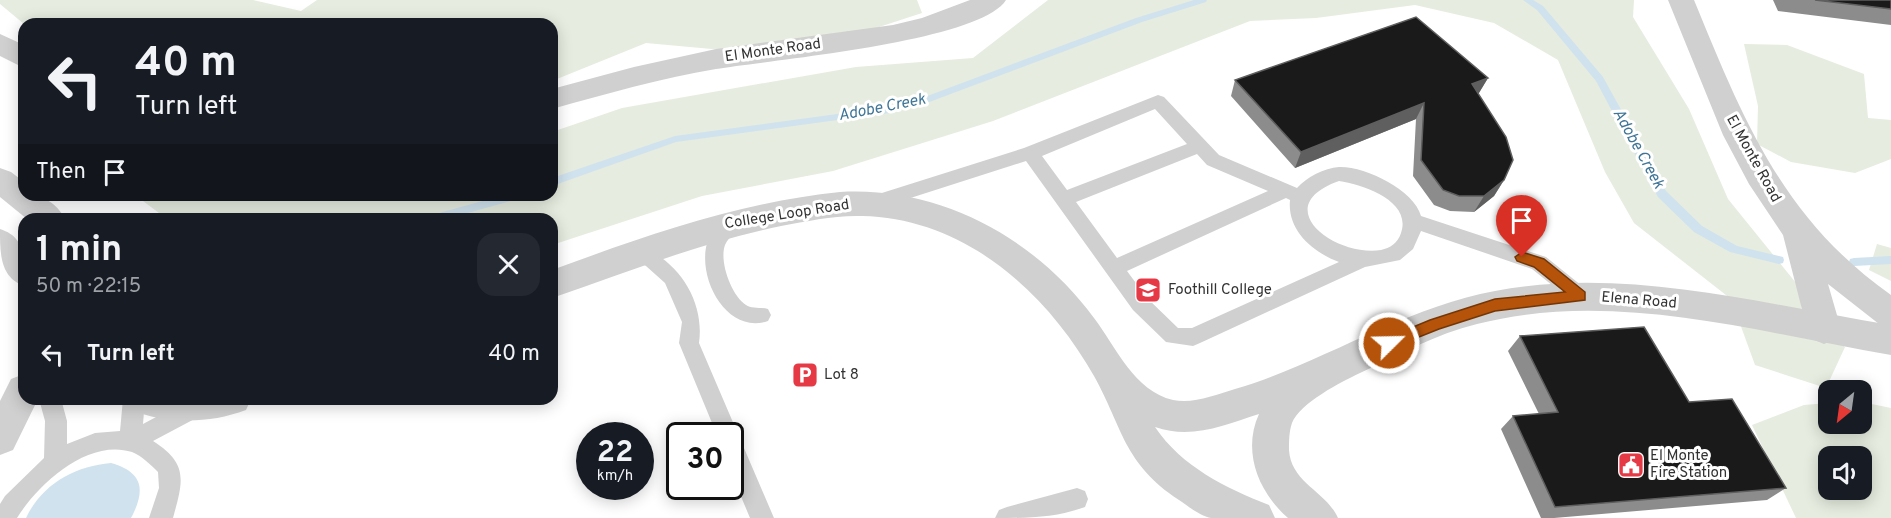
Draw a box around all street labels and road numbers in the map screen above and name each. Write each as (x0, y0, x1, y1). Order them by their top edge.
street label: El Monte Road (724, 35, 822, 67)
street label: El Monte Road (1721, 112, 1785, 206)
street label: College Loop Road (723, 196, 851, 234)
street label: Elena Road (1600, 288, 1678, 314)

